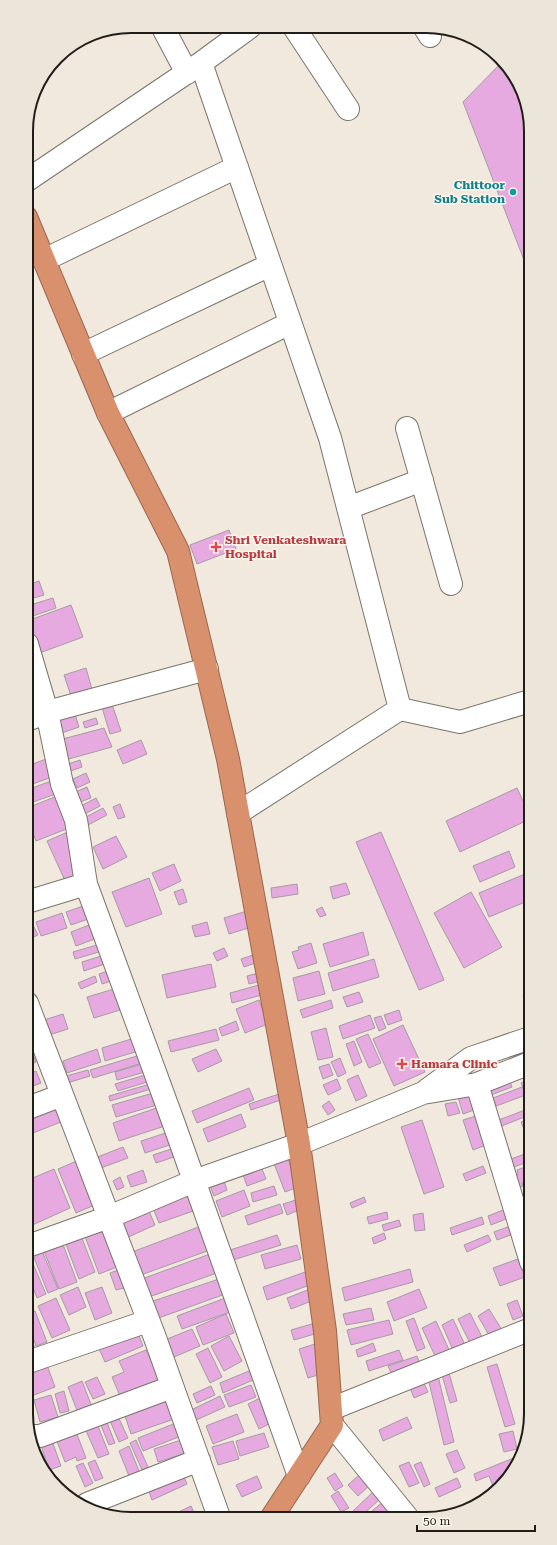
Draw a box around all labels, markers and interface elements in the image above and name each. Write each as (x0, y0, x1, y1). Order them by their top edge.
place label: Chittoor Sub Station (434, 178, 506, 206)
marker: Chittoor Sub Station (508, 187, 518, 197)
place label: Shri Venkateshwara Hospital (225, 533, 346, 561)
marker: Shri Venkateshwara Hospital (210, 541, 222, 553)
place label: Hamara Clinic (411, 1057, 497, 1071)
marker: Hamara Clinic (396, 1058, 408, 1070)
scale bar (417, 1507, 535, 1533)
text: 50 m (423, 1514, 450, 1528)

